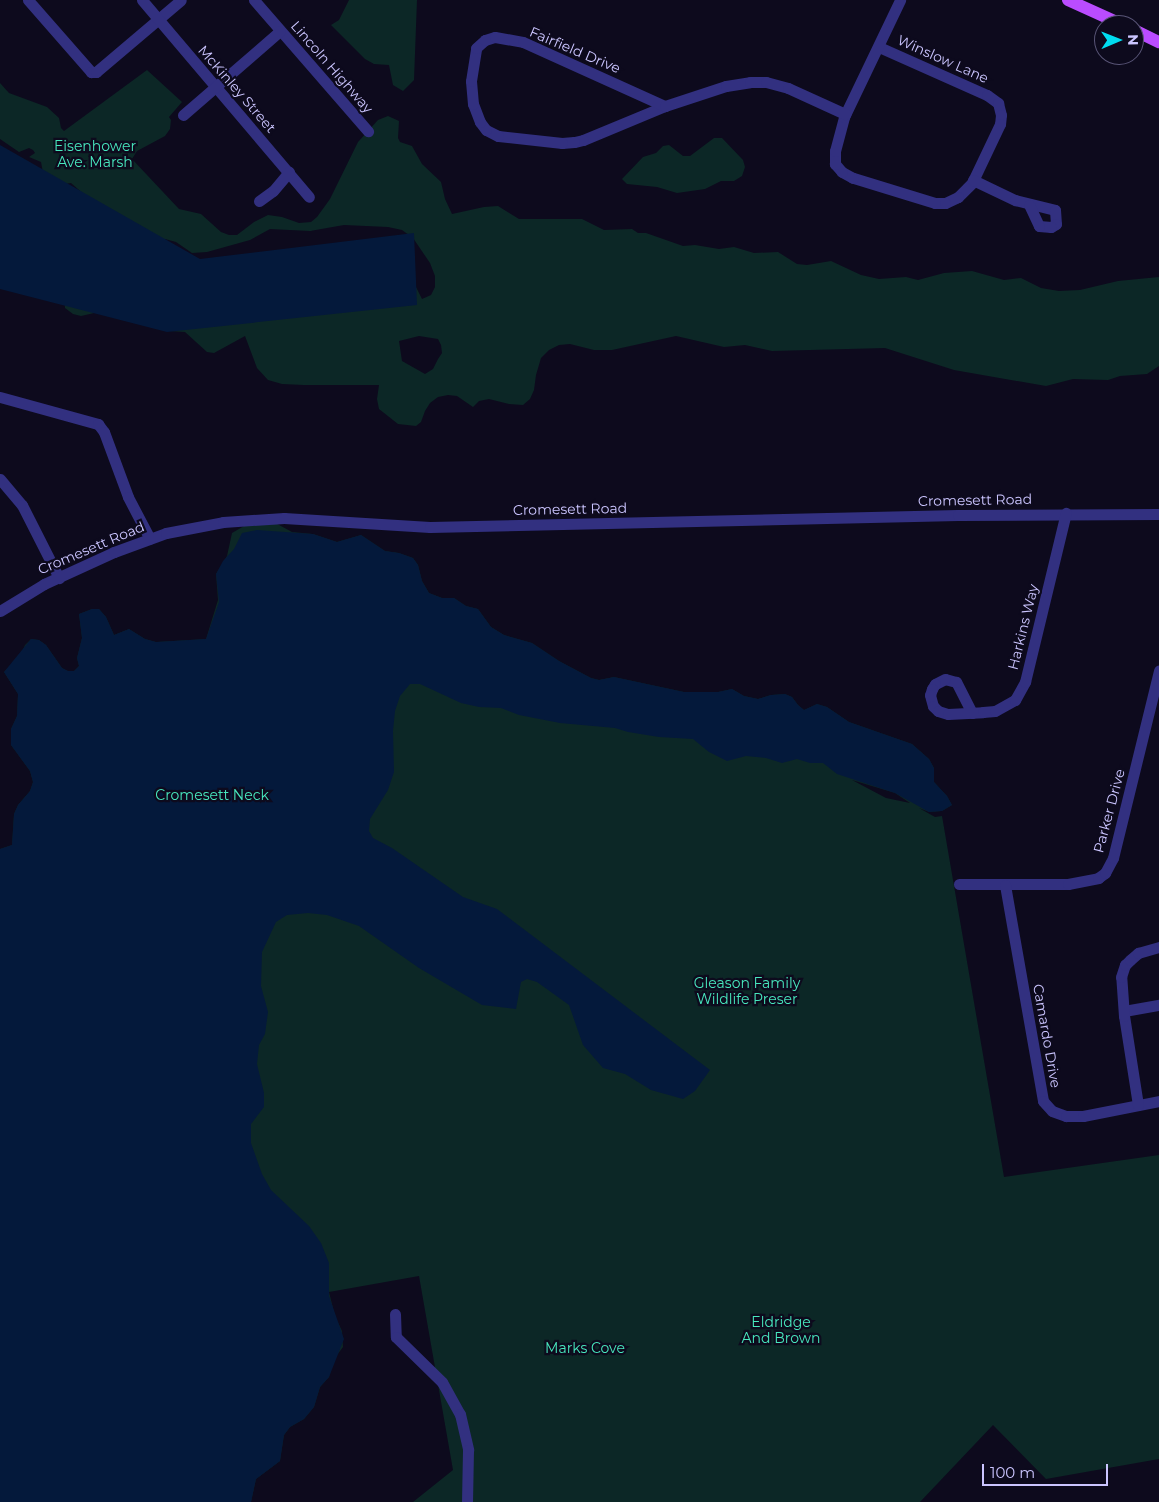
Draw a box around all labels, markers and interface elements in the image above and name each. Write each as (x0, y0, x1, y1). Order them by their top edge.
north arrow (1094, 15, 1144, 65)
street label: Lincoln Highway (287, 17, 377, 117)
street label: Fairfield Drive (527, 23, 623, 77)
street label: Winslow Lane (895, 31, 991, 87)
text: N (1124, 34, 1142, 46)
street label: McKinley Street (195, 42, 279, 136)
park label: Eisenhower Ave. Marsh (54, 138, 136, 170)
street label: Cromesett Road (918, 491, 1032, 509)
street label: Cromesett Road (513, 500, 627, 518)
street label: Cromesett Road (35, 518, 147, 578)
street label: Harkins Way (1004, 582, 1042, 672)
street label: Parker Drive (1090, 767, 1128, 855)
park label: Cromesett Neck (155, 787, 269, 803)
park label: Gleason Family Wildlife Preser (694, 975, 800, 1008)
street label: Camardo Drive (1030, 983, 1064, 1089)
park label: Eldridge And Brown (742, 1314, 820, 1346)
park label: Marks Cove (545, 1340, 625, 1356)
scale bar (984, 1454, 1110, 1486)
text: 100 m (990, 1463, 1035, 1482)

